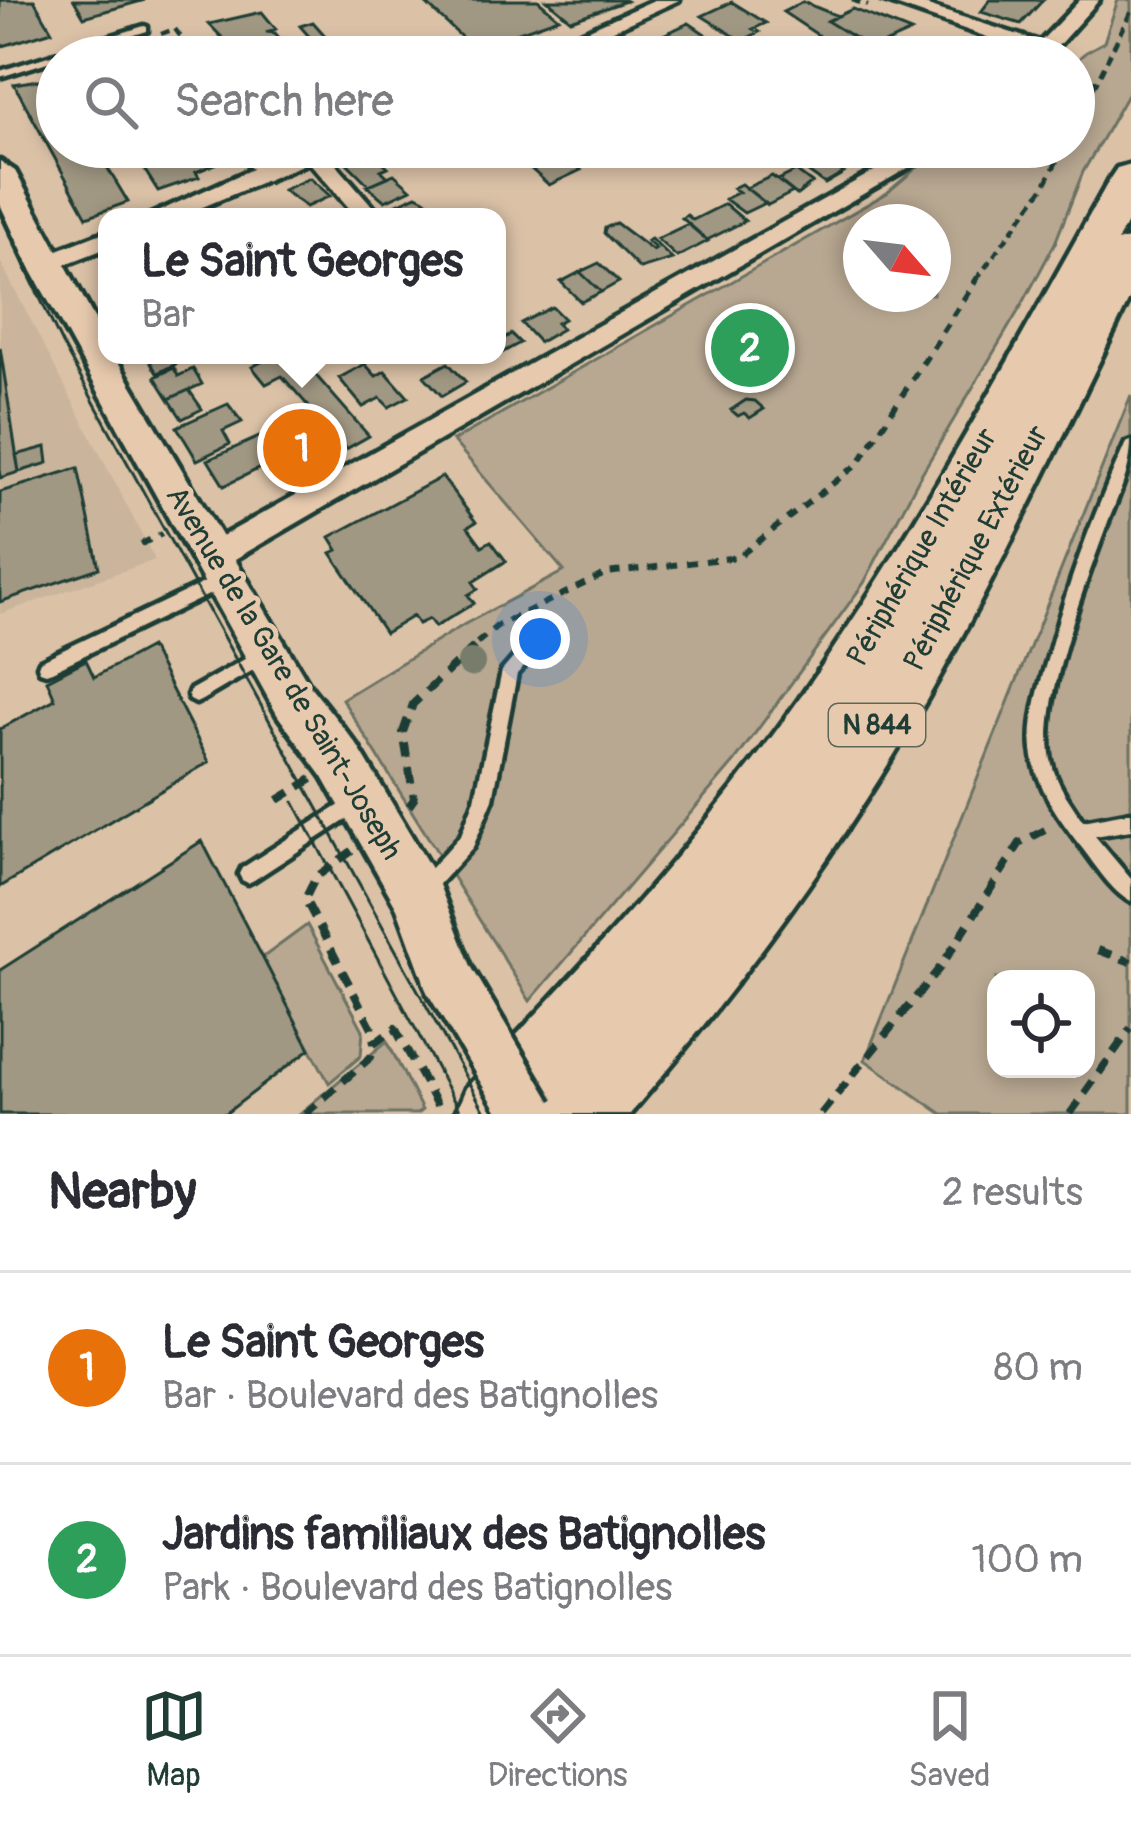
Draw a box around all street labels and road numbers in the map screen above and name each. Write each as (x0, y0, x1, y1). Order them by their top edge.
street label: Périphérique Extérieur (896, 419, 1057, 677)
street label: Périphérique Intérieur (839, 421, 1005, 673)
street label: Avenue de la Gare de Saint-Joseph (158, 480, 410, 866)
road number: N 844 (829, 704, 925, 746)

